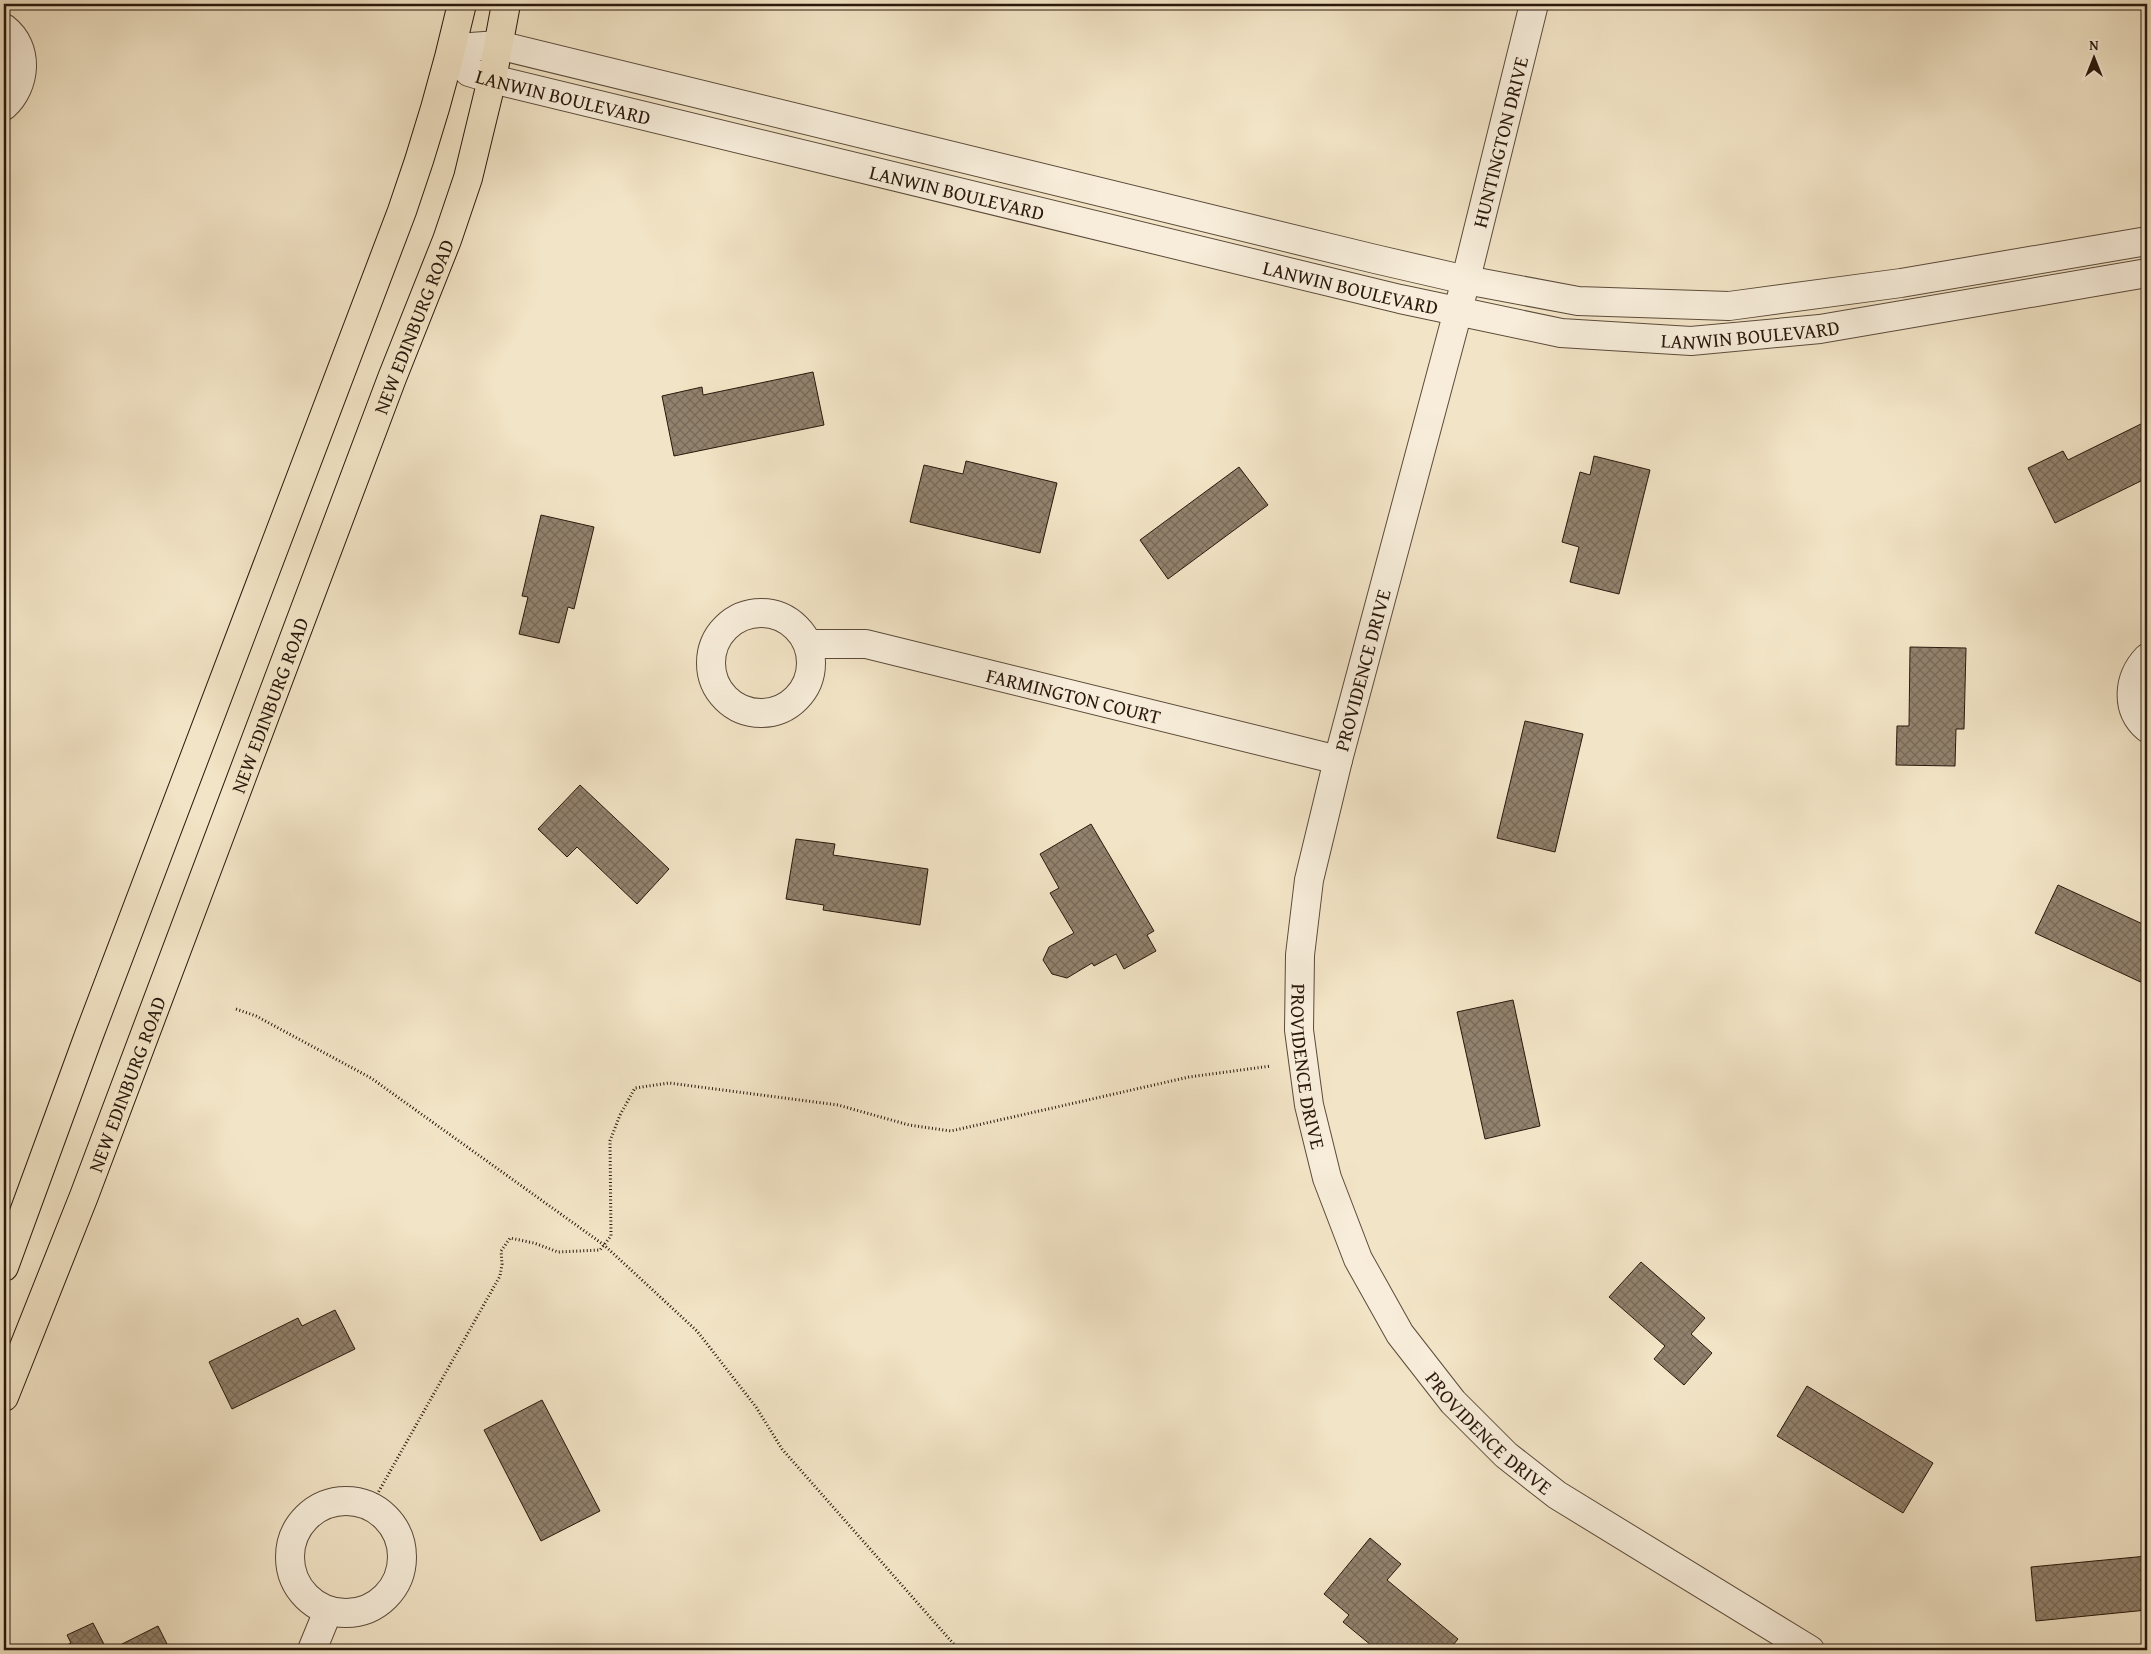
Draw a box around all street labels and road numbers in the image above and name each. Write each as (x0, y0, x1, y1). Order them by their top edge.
street label: HUNTINGTON DRIVE (1465, 53, 1535, 231)
street label: LANWIN BOULEVARD (472, 60, 654, 132)
street label: LANWIN BOULEVARD (867, 157, 1048, 227)
street label: NEW EDINBURG ROAD (365, 235, 460, 418)
street label: LANWIN BOULEVARD (1260, 252, 1441, 321)
street label: LANWIN BOULEVARD (1660, 311, 1842, 356)
street label: PROVIDENCE DRIVE (1326, 586, 1398, 754)
street label: NEW EDINBURG ROAD (223, 613, 315, 797)
street label: FARMINGTON COURT (984, 660, 1164, 730)
street label: PROVIDENCE DRIVE (1284, 983, 1334, 1152)
street label: NEW EDINBURG ROAD (80, 992, 172, 1176)
street label: PROVIDENCE DRIVE (1419, 1364, 1559, 1501)

